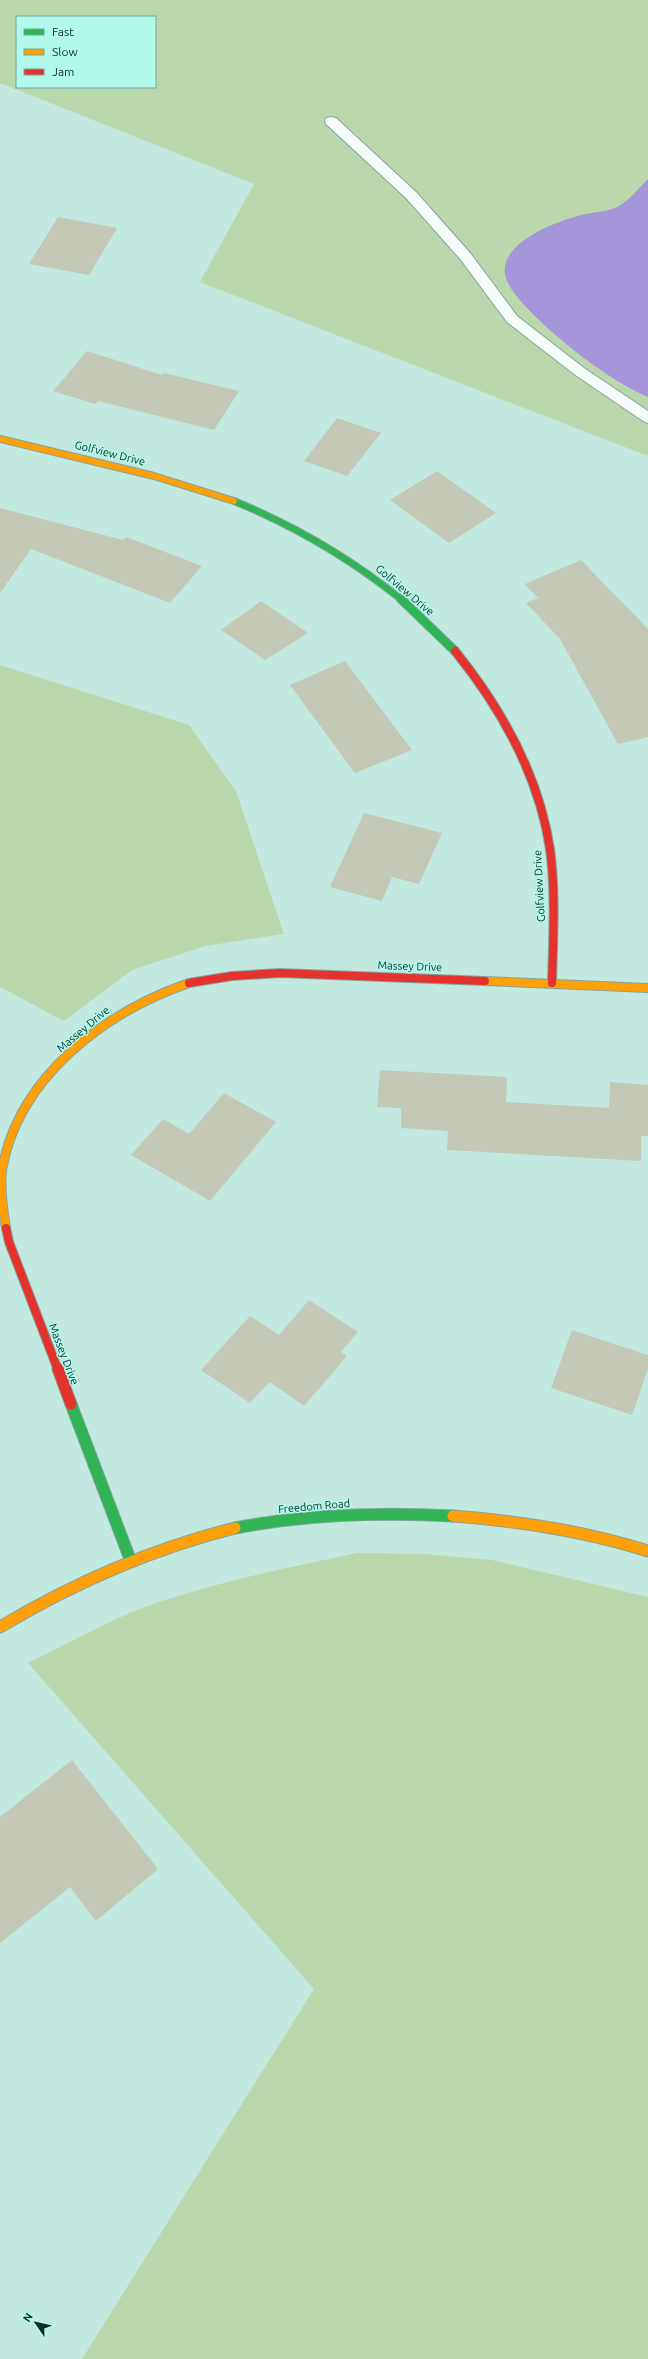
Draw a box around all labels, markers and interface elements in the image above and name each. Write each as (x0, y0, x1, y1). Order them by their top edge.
legend (16, 16, 156, 88)
text: Fast (52, 25, 74, 38)
text: Slow (52, 45, 78, 58)
text: Jam (52, 65, 74, 78)
street label: Golfview Drive (74, 438, 146, 468)
street label: Golfview Drive (373, 562, 437, 618)
street label: Golfview Drive (531, 850, 547, 922)
street label: Massey Drive (377, 959, 443, 973)
street label: Massey Drive (54, 1004, 112, 1054)
street label: Massey Drive (47, 1322, 81, 1386)
street label: Freedom Road (278, 1497, 350, 1515)
north arrow (16, 2303, 56, 2343)
text: N (20, 2311, 35, 2324)

